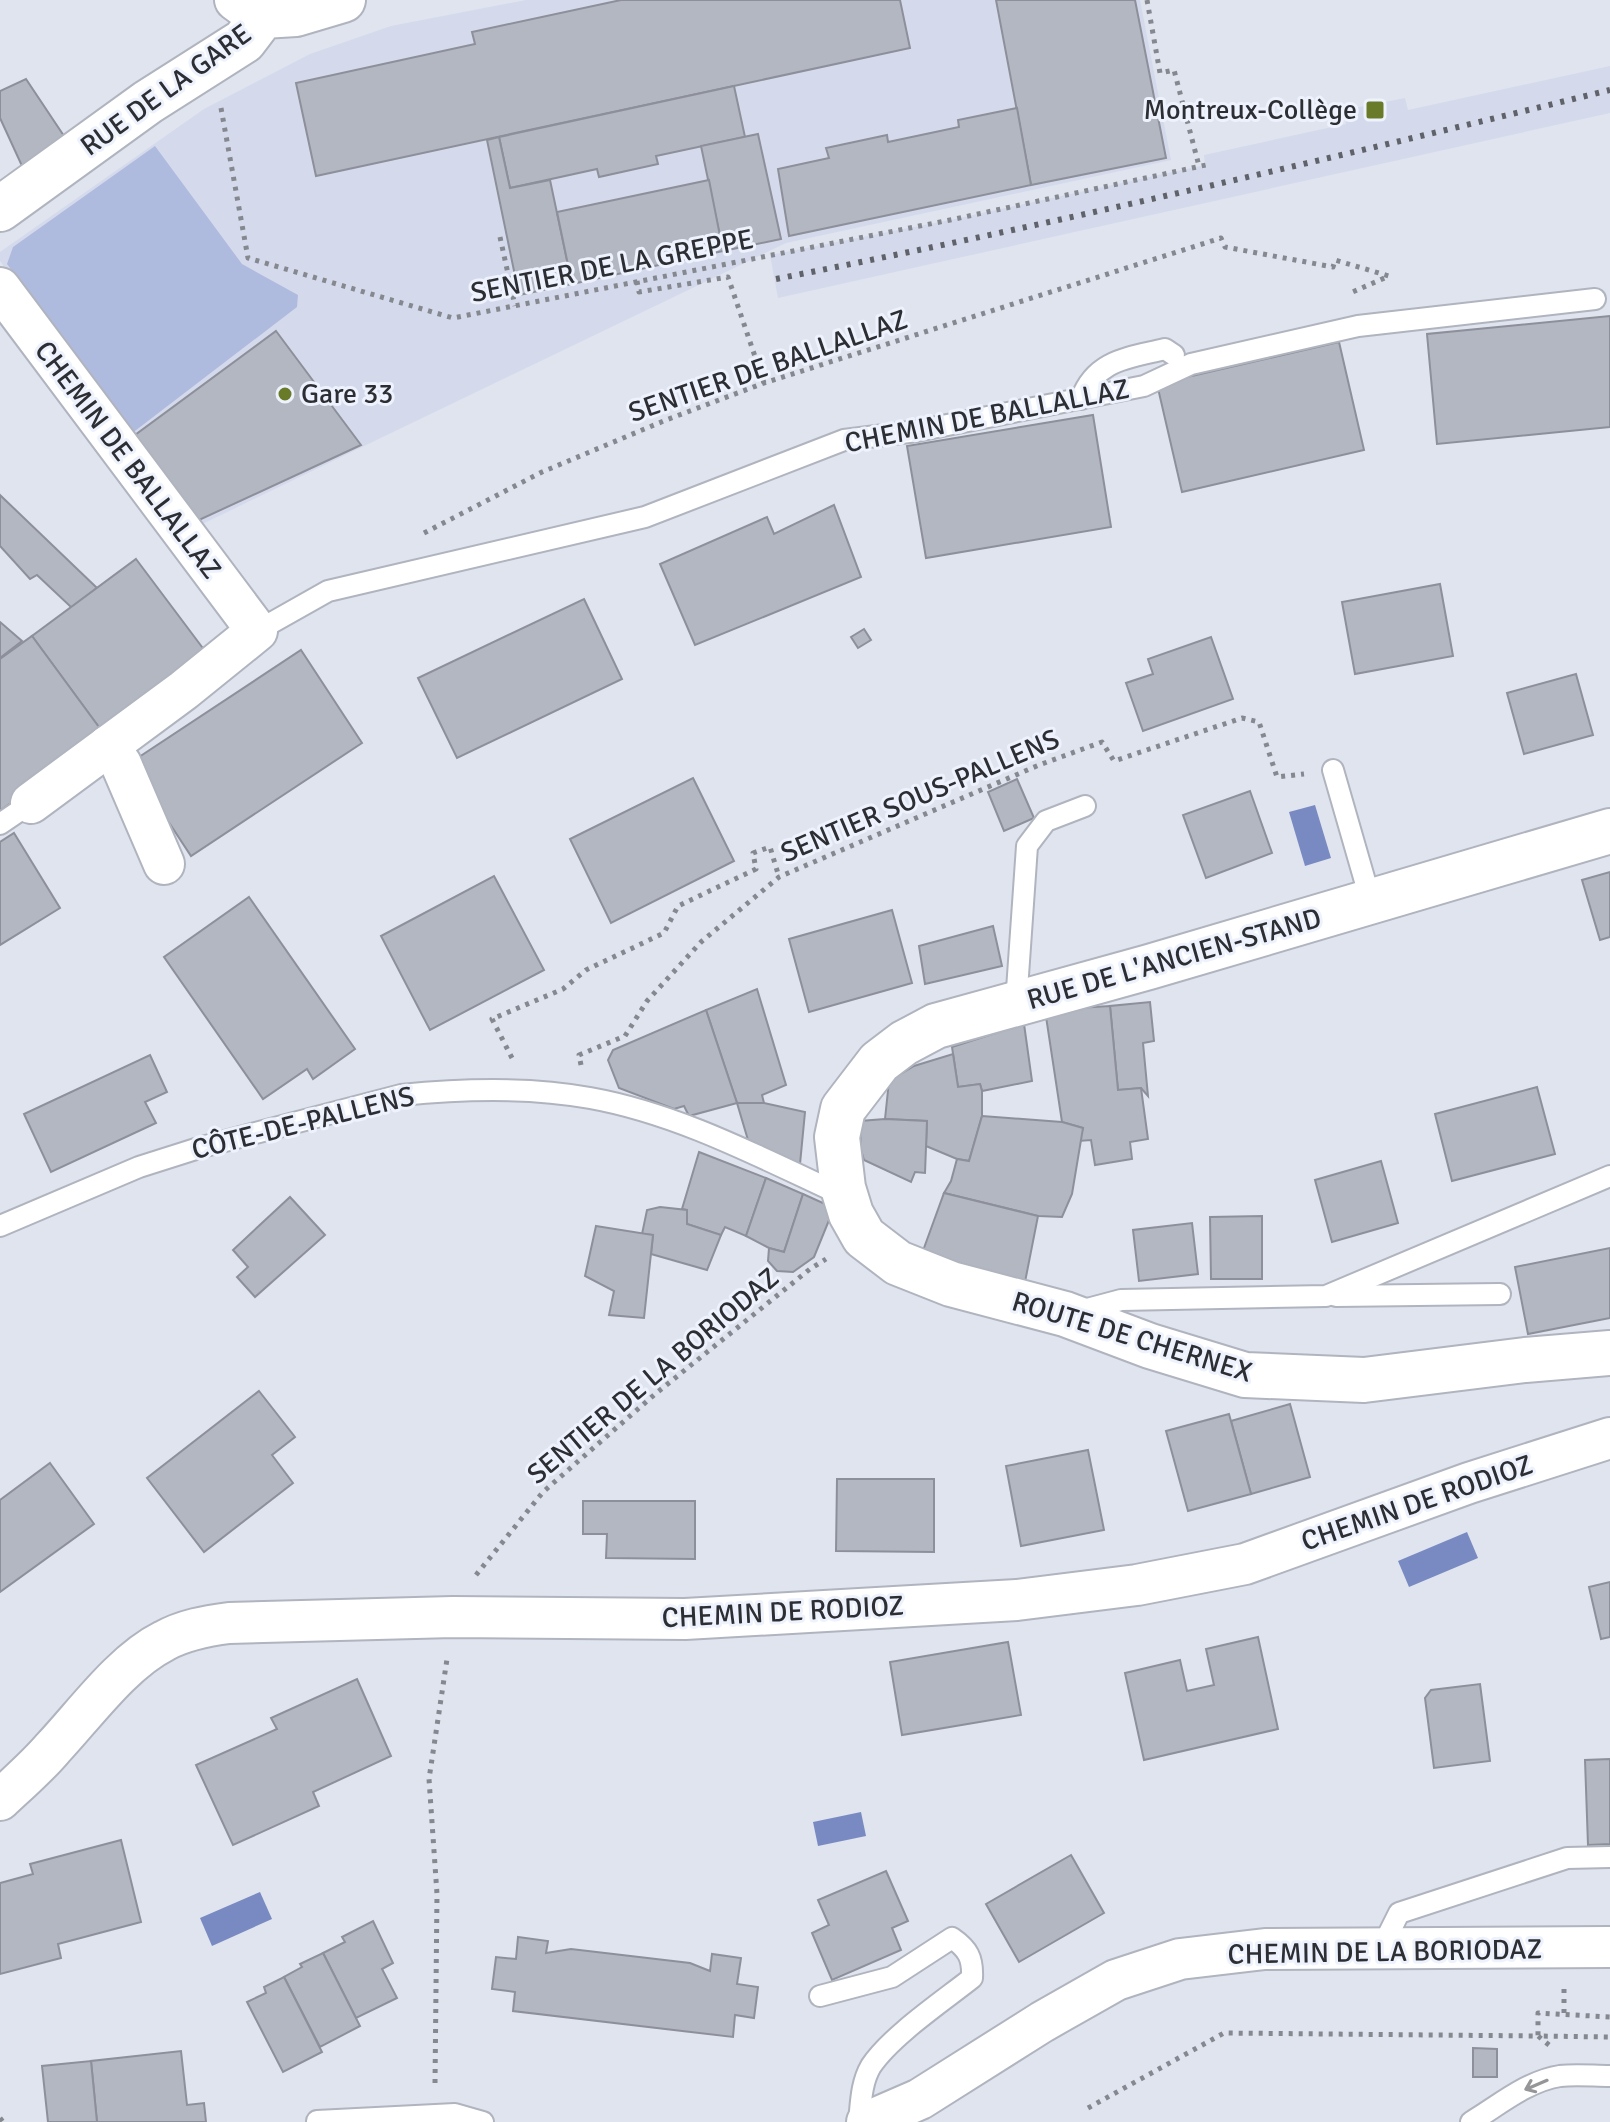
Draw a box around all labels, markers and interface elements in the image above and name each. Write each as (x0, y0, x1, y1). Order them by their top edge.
street label: RUE DE LA GARE (74, 17, 258, 163)
place label: Montreux-Collège (1143, 93, 1357, 127)
marker: Montreux-Collège (1364, 99, 1386, 121)
street label: SENTIER DE LA GREPPE (468, 222, 756, 310)
street label: SENTIER DE BALLALLAZ (624, 302, 912, 430)
street label: CHEMIN DE BALLALLAZ (27, 334, 229, 586)
street label: CHEMIN DE BALLALLAZ (842, 372, 1132, 460)
place label: Gare 33 (301, 377, 393, 411)
marker: Gare 33 (276, 385, 294, 403)
street label: SENTIER SOUS-PALLENS (775, 722, 1065, 870)
street label: RUE DE L'ANCIEN-STAND (1023, 901, 1325, 1017)
street label: CÔTE-DE-PALLENS (188, 1079, 418, 1167)
street label: SENTIER DE LA BORIODAZ (520, 1261, 786, 1491)
street label: ROUTE DE CHERNEX (1008, 1284, 1256, 1390)
street label: CHEMIN DE RODIOZ (1297, 1447, 1537, 1559)
street label: CHEMIN DE RODIOZ (661, 1589, 905, 1635)
street label: CHEMIN DE LA BORIODAZ (1227, 1932, 1543, 1972)
one-way arrow (1524, 2078, 1549, 2093)

